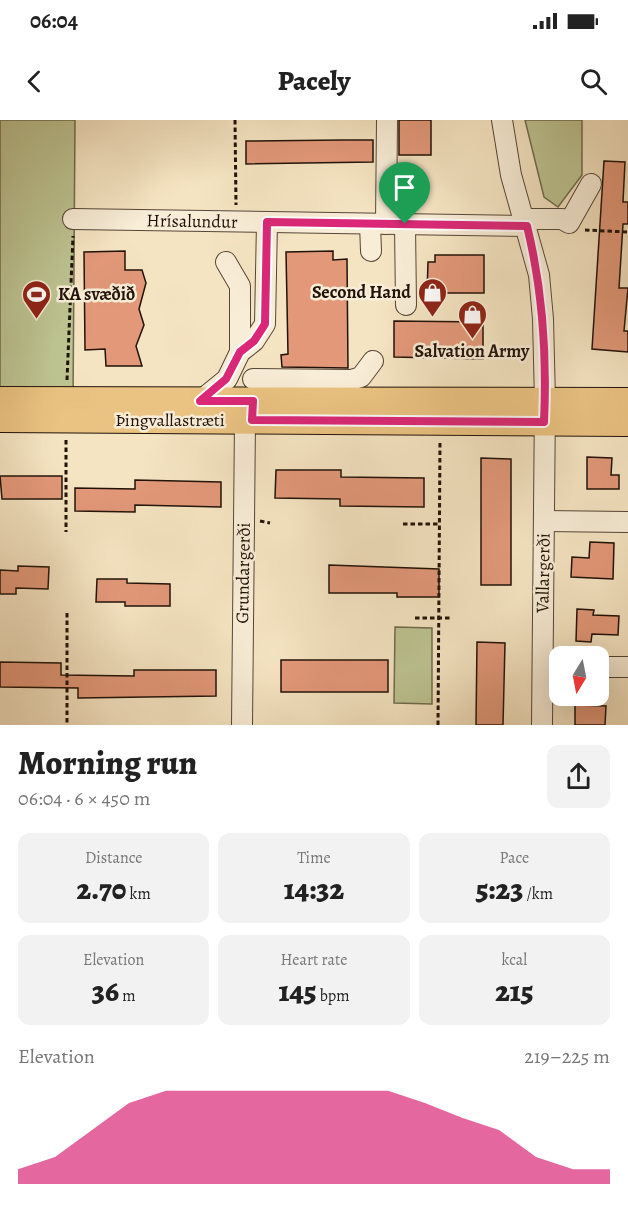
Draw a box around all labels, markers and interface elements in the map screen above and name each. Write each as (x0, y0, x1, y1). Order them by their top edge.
text: 06:04 (30, 6, 78, 36)
text: Pacely (278, 63, 350, 99)
icon: back (18, 65, 51, 98)
icon: search (577, 65, 610, 98)
pin (379, 162, 430, 224)
icon: arrive (388, 171, 421, 204)
street label: Hrísalundur (146, 208, 238, 234)
shop icon: Second Hand (416, 276, 448, 318)
sports icon: KA svæðið (21, 278, 53, 320)
place label: Second Hand (312, 280, 411, 304)
place label: KA svæðið (58, 282, 135, 306)
shop icon: Salvation Army (456, 298, 488, 340)
place label: Salvation Army (415, 339, 530, 363)
street label: Þingvallastræti (115, 408, 225, 432)
street label: Grundargerði (230, 522, 256, 624)
street label: Vallargerði (530, 533, 556, 614)
north arrow (549, 646, 609, 706)
map controls (549, 646, 609, 706)
text: Morning run (18, 740, 197, 785)
button: share (547, 745, 610, 808)
text: 06:04 · 6 × 450 m (18, 785, 150, 812)
text: Distance (85, 847, 142, 869)
text: Time (297, 847, 331, 869)
text: Pace (499, 847, 529, 869)
text: 2.70 (77, 869, 126, 909)
text: 14:32 (284, 869, 344, 909)
text: 5:23 (476, 869, 523, 909)
text: km (126, 883, 151, 905)
text: /km (523, 883, 553, 905)
text: Elevation (83, 949, 144, 971)
text: Heart rate (281, 949, 347, 971)
text: kcal (502, 949, 527, 971)
text: 36 (92, 971, 119, 1011)
text: 145 (278, 971, 317, 1011)
text: 215 (495, 971, 534, 1011)
text: m (119, 985, 136, 1007)
text: bpm (317, 985, 350, 1007)
text: Elevation (18, 1043, 95, 1070)
text: 219–225 m (524, 1043, 610, 1070)

